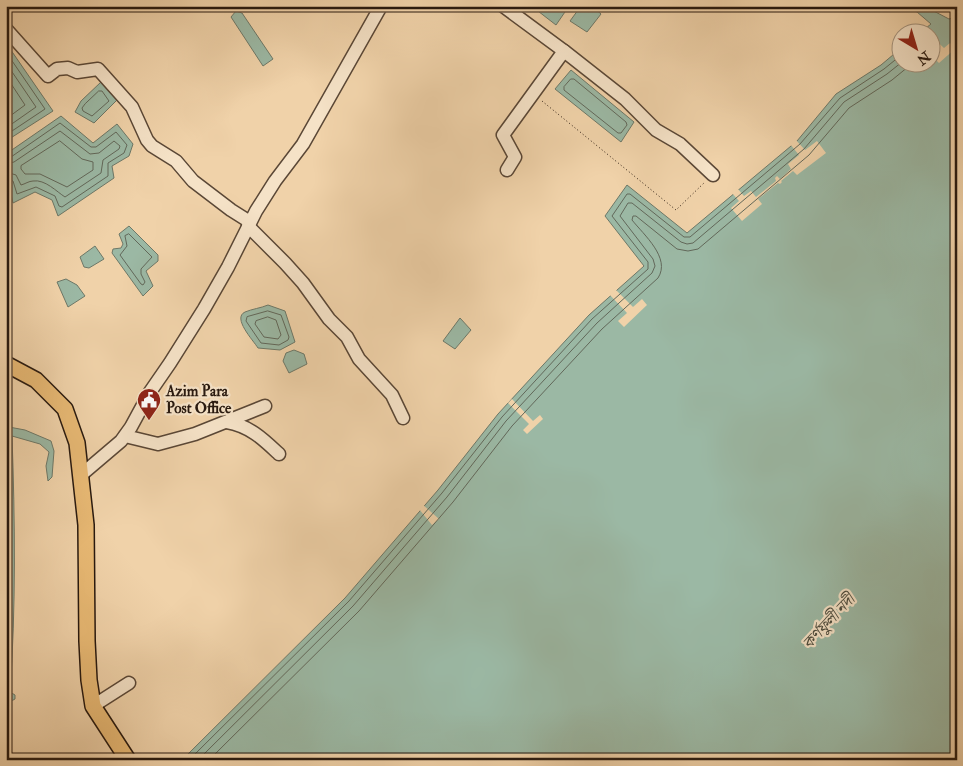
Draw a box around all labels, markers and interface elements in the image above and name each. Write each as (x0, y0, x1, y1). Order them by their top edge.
north arrow (890, 22, 940, 72)
text: N (913, 47, 935, 69)
place label: Azim Para Post Office (165, 382, 232, 418)
public building icon: Azim Para Post Office (136, 387, 162, 421)
water label: কর্ণফুলী নদী (798, 589, 860, 653)

